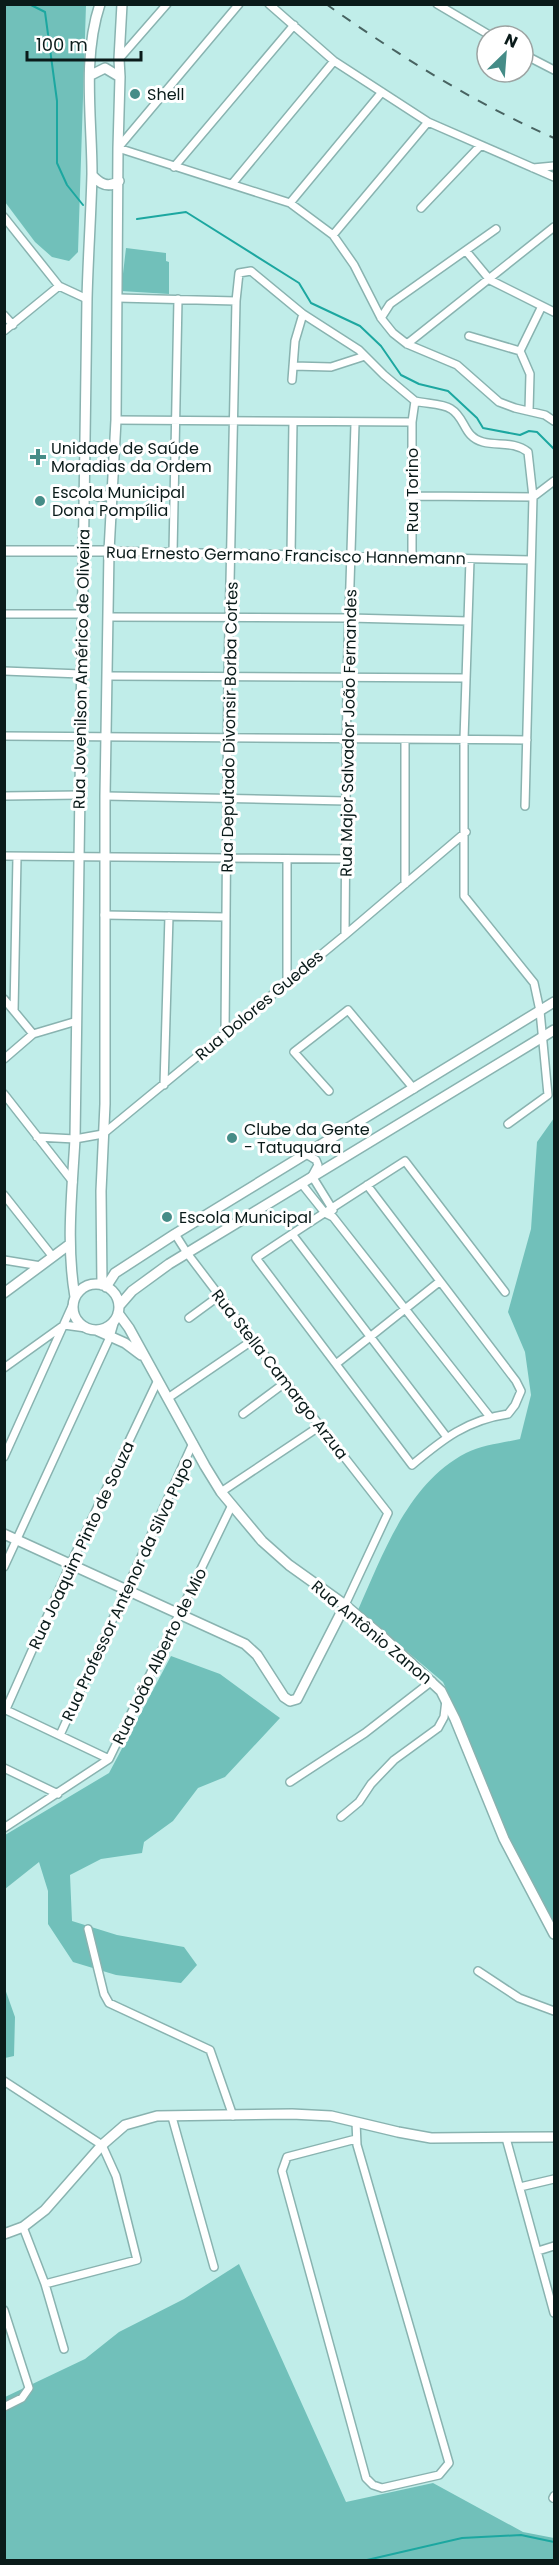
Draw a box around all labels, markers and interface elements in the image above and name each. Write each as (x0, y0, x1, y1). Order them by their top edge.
scale bar (27, 24, 141, 62)
north arrow (475, 24, 535, 84)
text: N (501, 28, 521, 54)
text: 100 m (36, 32, 88, 57)
place label: Shell (147, 83, 184, 106)
marker: Shell (128, 87, 142, 101)
place label: Unidade de Saúde Moradias da Ordem (51, 437, 212, 478)
marker: Unidade de Saúde Moradias da Ordem (29, 448, 47, 466)
street label: Rua Torino (401, 448, 424, 532)
place label: Escola Municipal Dona Pompília (52, 481, 185, 522)
marker: Escola Municipal Dona Pompília (33, 494, 47, 508)
street label: Rua Jovenilson Américo de Oliveira (68, 529, 95, 809)
street label: Rua Ernesto Germano Francisco Hannemann (106, 541, 466, 570)
street label: Rua Deputado Divonsir Borba Cortes (215, 581, 244, 873)
street label: Rua Major Salvador João Fernandes (334, 589, 363, 877)
street label: Rua Dolores Guedes (190, 945, 328, 1066)
place label: Clube da Gente - Tatuquara (244, 1118, 370, 1159)
marker: Clube da Gente - Tatuquara (225, 1131, 239, 1145)
place label: Escola Municipal (179, 1206, 312, 1229)
marker: Escola Municipal (160, 1210, 174, 1224)
street label: Rua Stella Camargo Arzua (206, 1284, 353, 1464)
street label: Rua Joaquim Pinto de Souza (23, 1437, 140, 1653)
street label: Rua Professor Antenor da Silva Pupo (56, 1454, 199, 1725)
street label: Rua João Alberto de Mio (107, 1564, 212, 1748)
street label: Rua Antônio Zanon (306, 1575, 437, 1690)

